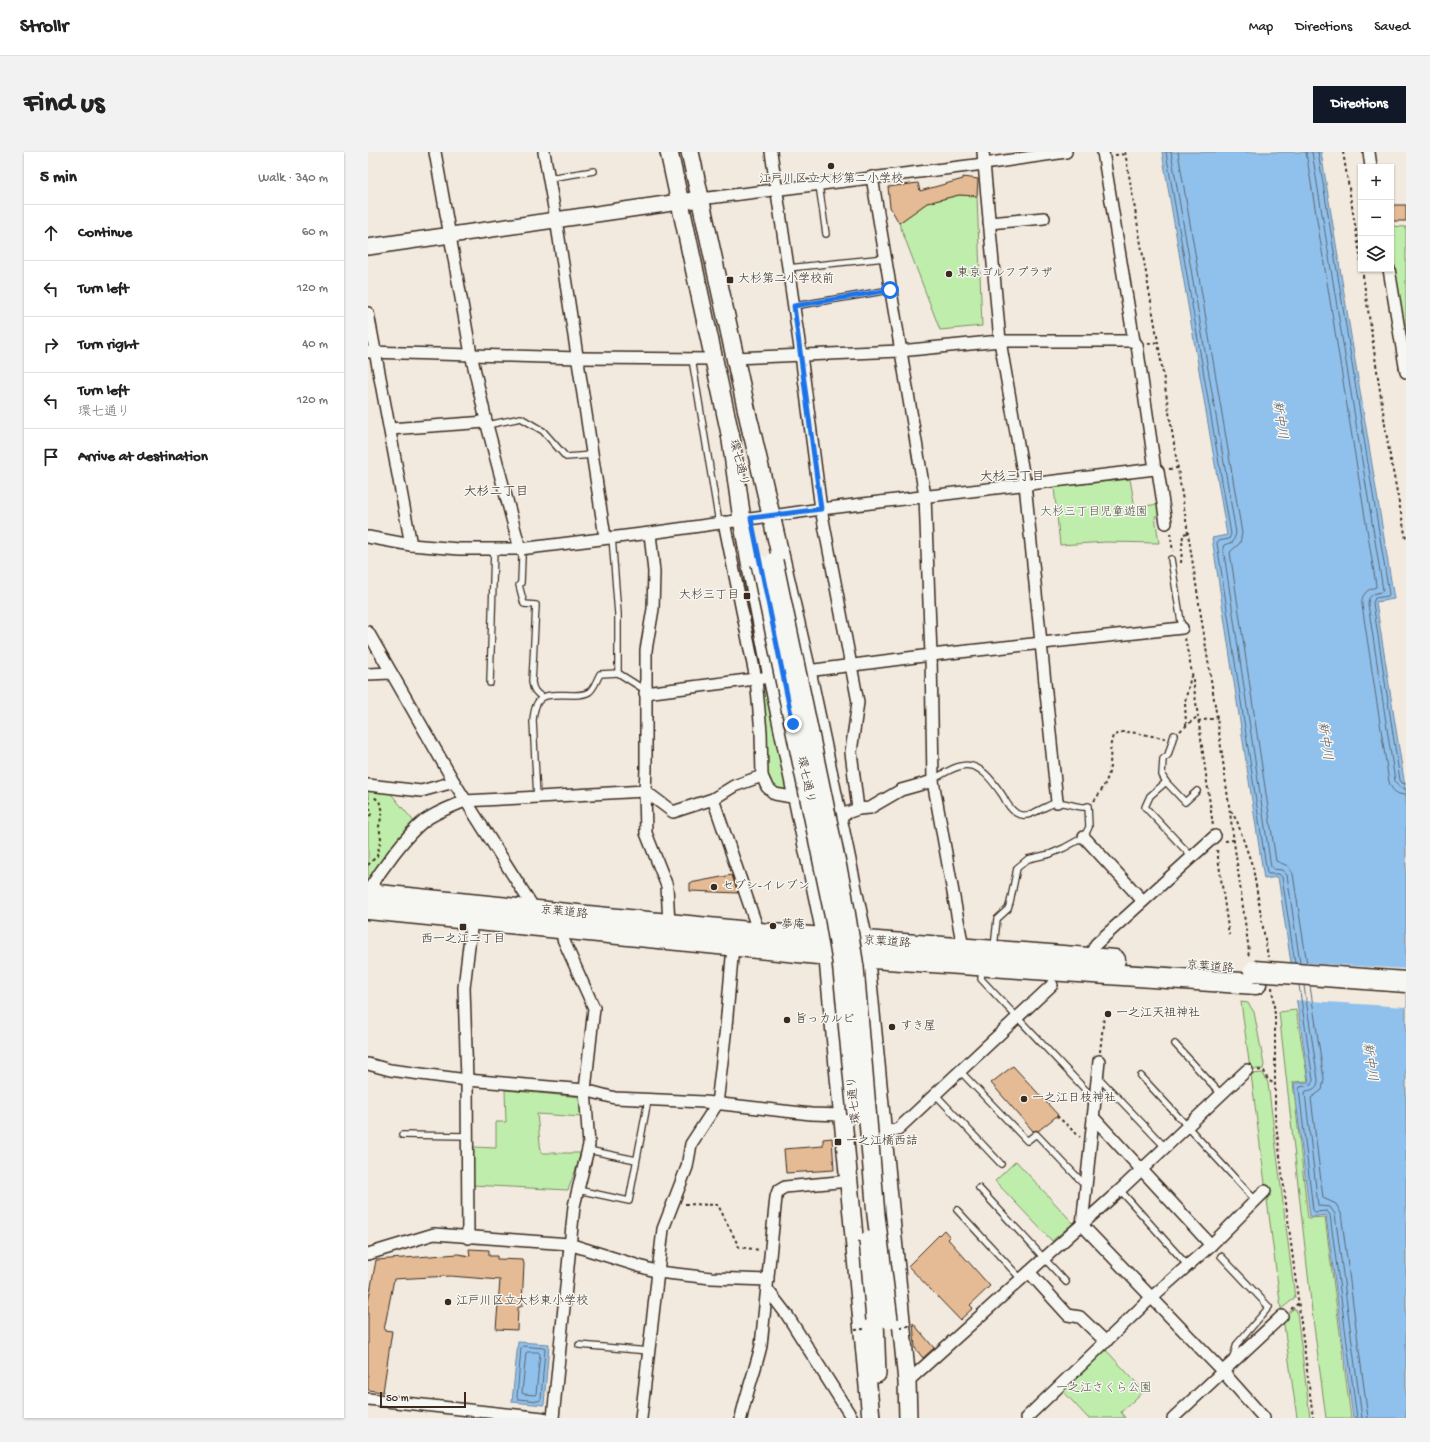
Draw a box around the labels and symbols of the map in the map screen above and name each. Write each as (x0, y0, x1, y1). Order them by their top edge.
marker: 江戸川区立大杉第二小学校 (826, 161, 836, 171)
place label: 江戸川区立大杉第二小学校 (759, 172, 903, 187)
place label: 東京ゴルフプラザ (957, 266, 1053, 281)
marker: 東京ゴルフプラザ (944, 269, 954, 279)
place label: 大杉第二小学校前 (738, 272, 834, 287)
marker: 大杉第二小学校前 (725, 275, 735, 285)
route start (881, 281, 899, 299)
water label: 新中川 (1269, 399, 1290, 440)
street label: 環七通り (725, 438, 752, 488)
district label: 大杉三丁目 (979, 469, 1045, 485)
district label: 大杉二丁目 (463, 484, 529, 500)
park label: 大杉三丁目児童遊園 (1040, 505, 1148, 520)
place label: 大杉三丁目 (679, 588, 739, 603)
marker: 大杉三丁目 (742, 591, 752, 601)
route end (784, 715, 802, 733)
water label: 新中川 (1314, 720, 1335, 761)
street label: 環七通り (793, 755, 818, 805)
place label: セブン-イレブン (722, 879, 810, 894)
marker: セブン-イレブン (709, 882, 719, 892)
street label: 京葉道路 (539, 903, 589, 922)
place label: 夢庵 (781, 918, 805, 933)
marker: 夢庵 (768, 921, 778, 931)
marker: 西一之江二丁目 (458, 922, 468, 932)
place label: 西一之江二丁目 (421, 933, 505, 947)
street label: 京葉道路 (863, 933, 912, 952)
street label: 京葉道路 (1186, 958, 1235, 977)
place label: 一之江天祖神社 (1116, 1006, 1200, 1021)
marker: 一之江天祖神社 (1103, 1009, 1113, 1019)
place label: 旨っカルビ (795, 1012, 855, 1027)
marker: 旨っカルビ (782, 1015, 792, 1025)
place label: すき屋 (900, 1019, 936, 1034)
marker: すき屋 (887, 1022, 897, 1032)
water label: 新中川 (1359, 1041, 1380, 1082)
street label: 環七通り (845, 1075, 864, 1125)
place label: 一之江日枝神社 (1032, 1091, 1116, 1106)
marker: 一之江日枝神社 (1019, 1094, 1029, 1104)
place label: 一之江橋西詰 (846, 1134, 918, 1149)
marker: 一之江橋西詰 (833, 1137, 843, 1147)
place label: 江戸川区立大杉東小学校 (456, 1294, 588, 1309)
marker: 江戸川区立大杉東小学校 (443, 1297, 453, 1307)
park label: 一之江さくら公園 (1056, 1381, 1152, 1396)
scale bar (380, 1390, 466, 1409)

